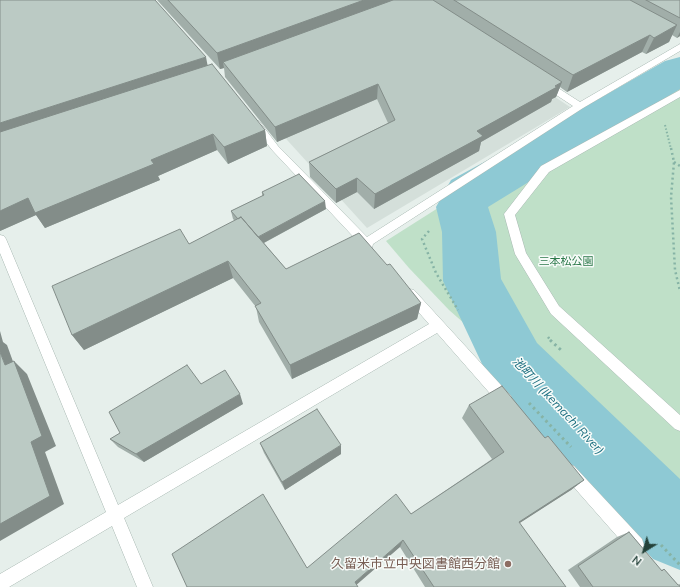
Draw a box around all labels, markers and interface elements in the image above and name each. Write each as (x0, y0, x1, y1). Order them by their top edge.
park label: 三本松公園 (539, 255, 593, 269)
water label: 池町川 (Ikemachi River) (509, 354, 607, 458)
north arrow (624, 531, 664, 571)
text: N (629, 552, 644, 569)
place label: 久留米市立中央図書館西分館 (331, 556, 500, 572)
marker: 久留米市立中央図書館西分館 (503, 559, 513, 569)

